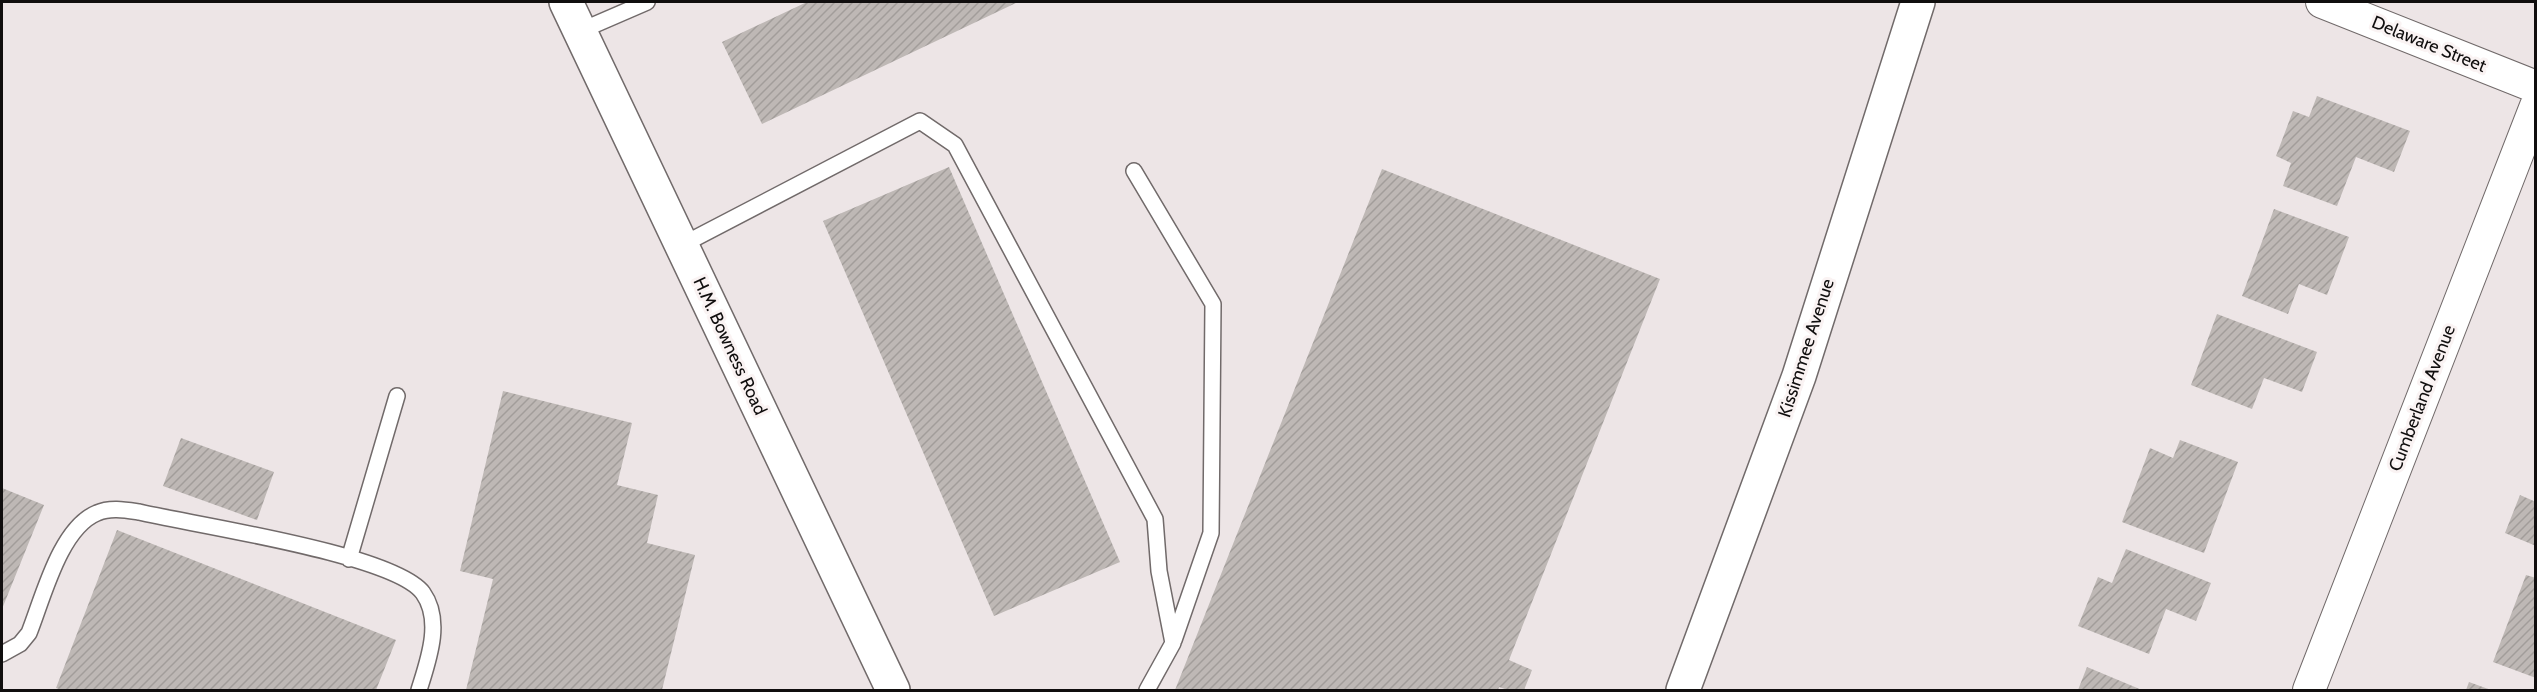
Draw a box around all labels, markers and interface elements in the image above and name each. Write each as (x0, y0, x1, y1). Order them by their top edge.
street label: Delaware Street (2369, 11, 2489, 77)
street label: H.M. Bowness Road (688, 273, 772, 419)
street label: Kissimmee Avenue (1773, 276, 1839, 420)
street label: Cumberland Avenue (2384, 322, 2460, 474)

